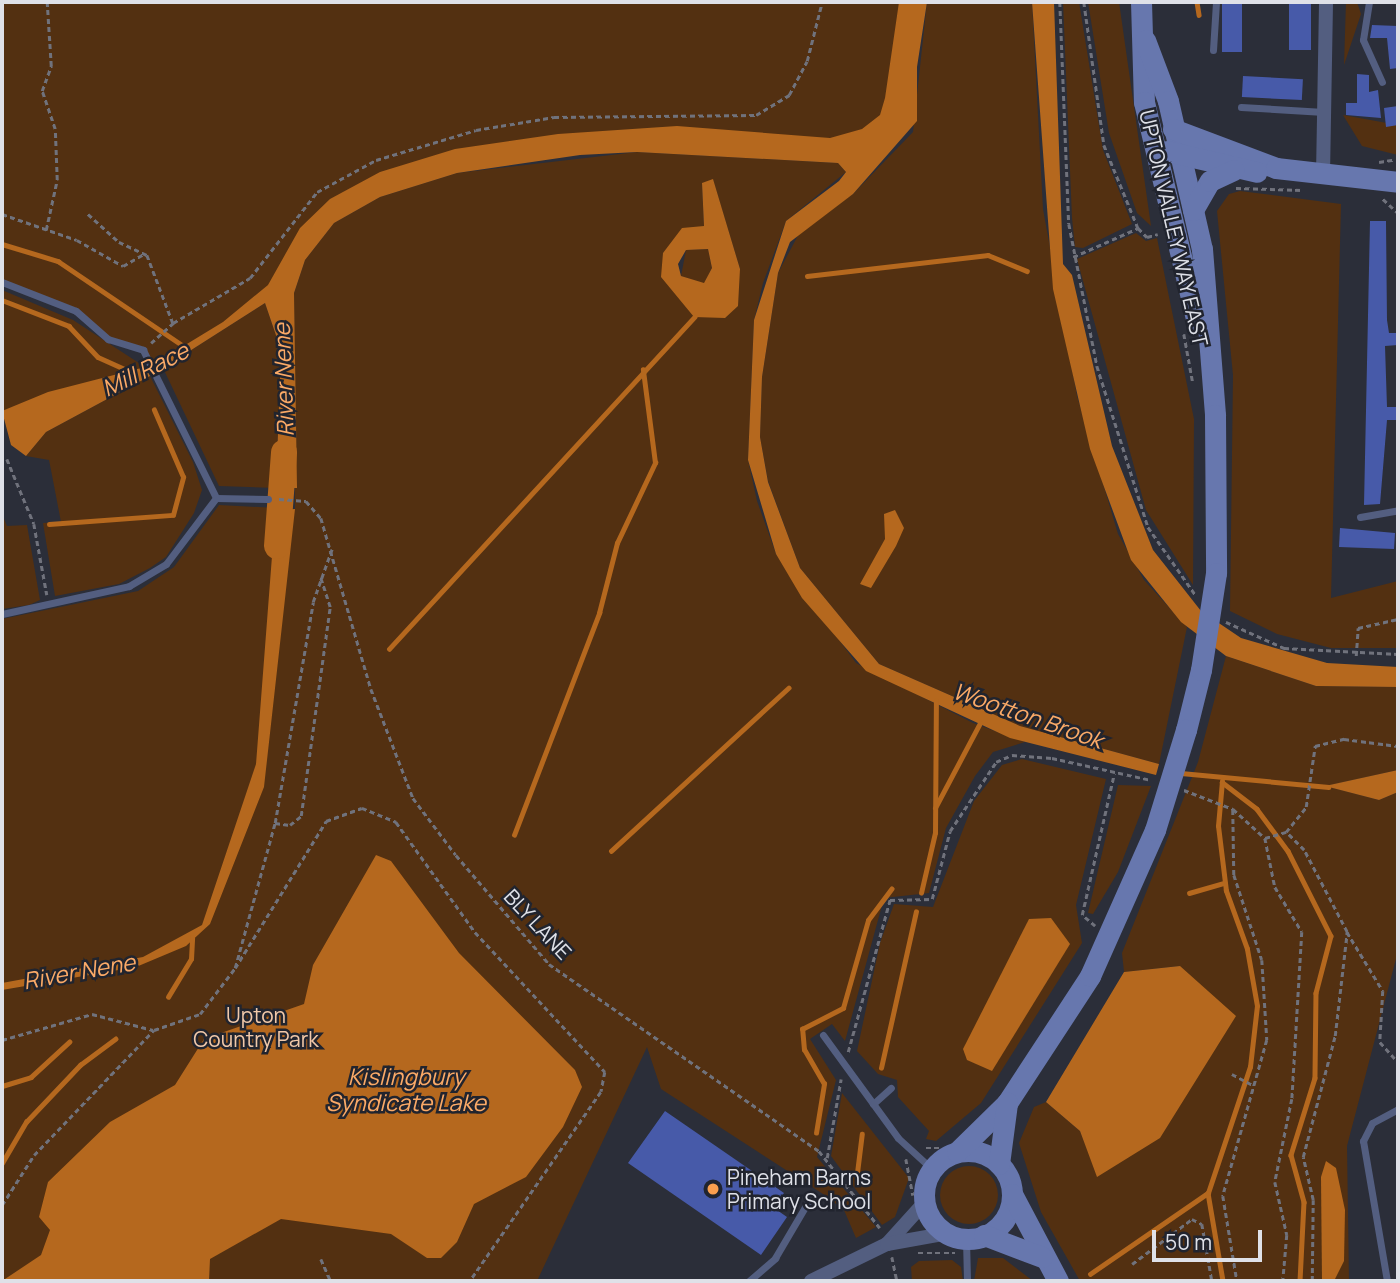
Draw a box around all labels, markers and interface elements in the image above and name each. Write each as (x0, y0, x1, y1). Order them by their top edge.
street label: UPTON VALLEY WAY EAST (1134, 106, 1214, 350)
water label: River Nene (267, 323, 299, 437)
water label: Mill Race (97, 336, 193, 402)
water label: Wootton Brook (949, 676, 1107, 754)
street label: BLY LANE (499, 883, 577, 965)
water label: River Nene (21, 948, 137, 994)
park label: Upton Country Park (193, 1002, 319, 1052)
water label: Kislingbury Syndicate Lake (326, 1062, 486, 1116)
place label: Pineham Barns Primary School (727, 1164, 871, 1214)
marker: Pineham Barns Primary School (705, 1181, 721, 1197)
scale bar (1155, 1216, 1265, 1260)
text: 50 m (1165, 1228, 1212, 1256)

